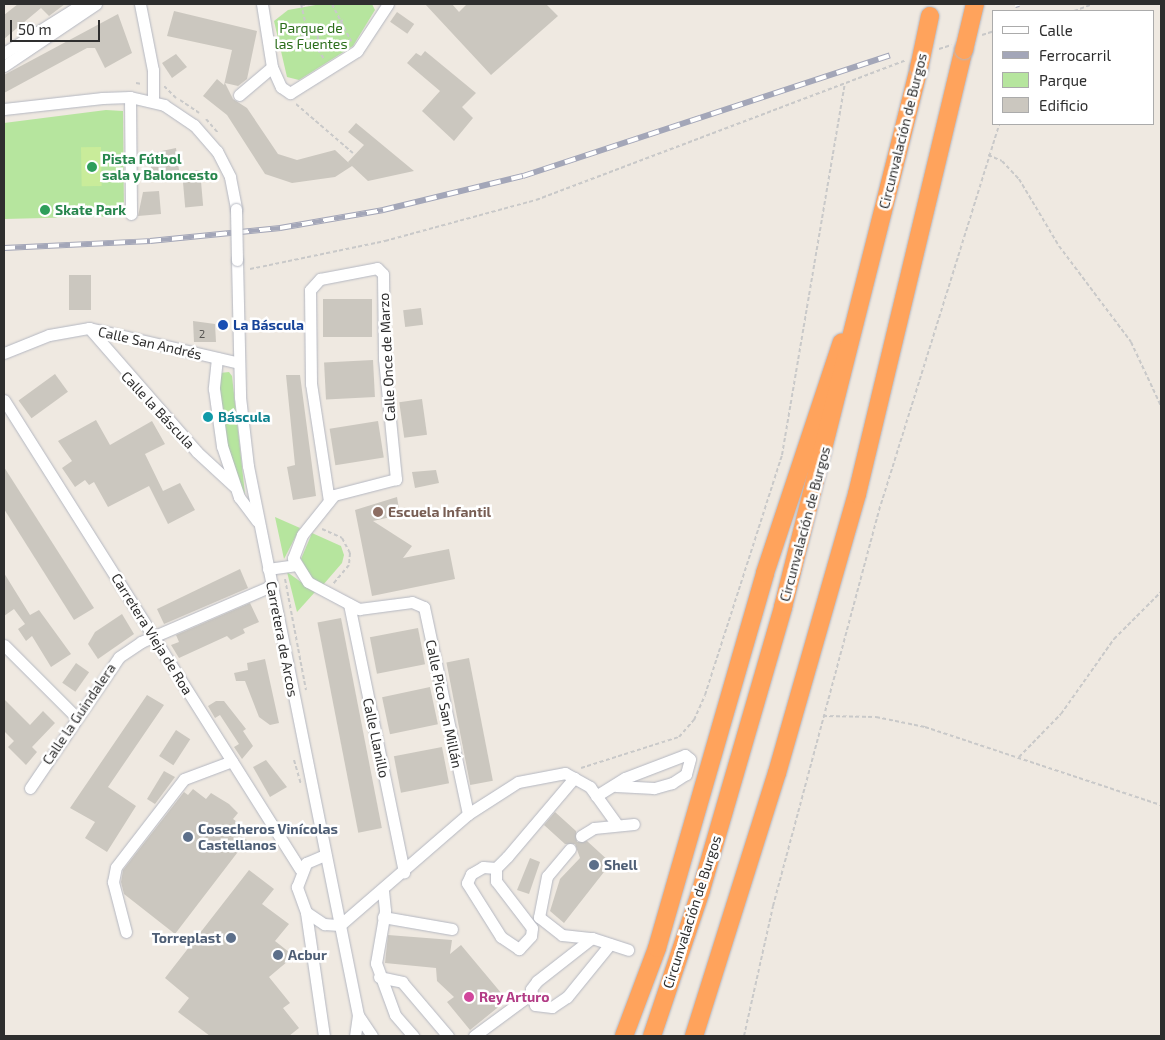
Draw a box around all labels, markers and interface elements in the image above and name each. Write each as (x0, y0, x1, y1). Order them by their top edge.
scale bar (12, 10, 102, 42)
legend (992, 10, 1155, 125)
text: 50 m (18, 20, 52, 38)
park label: Parque de las Fuentes (275, 20, 347, 52)
text: Calle (1039, 21, 1073, 39)
text: Ferrocarril (1039, 46, 1111, 64)
street label: Circunvalación de Burgos (876, 51, 930, 211)
text: Parque (1039, 71, 1087, 89)
text: Edificio (1039, 96, 1088, 114)
place label: Pista Fútbol sala y Baloncesto (102, 151, 219, 184)
marker: Pista Fútbol sala y Baloncesto (86, 161, 98, 173)
place label: Skate Park (55, 202, 126, 218)
marker: Skate Park (39, 204, 51, 216)
street label: Calle Once de Marzo (375, 292, 399, 422)
place label: La Báscula (233, 317, 304, 333)
marker: La Báscula (217, 319, 229, 331)
street label: Calle San Andrés (96, 323, 204, 363)
house number: 2 (199, 327, 205, 341)
street label: Calle la Báscula (118, 368, 198, 452)
place label: Báscula (218, 409, 270, 425)
marker: Báscula (202, 411, 214, 423)
street label: Circunvalación de Burgos (776, 445, 834, 603)
place label: Escuela Infantil (388, 504, 491, 520)
marker: Escuela Infantil (372, 506, 384, 518)
street label: Carretera Vieja de Roa (108, 570, 196, 698)
street label: Carretera de Arcos (262, 579, 302, 699)
street label: Calle Pico San Millán (422, 638, 466, 770)
street label: Calle la Guindalera (39, 660, 119, 768)
street label: Calle Llanillo (359, 696, 393, 780)
place label: Cosecheros Vinícolas Castellanos (198, 821, 338, 854)
marker: Cosecheros Vinícolas Castellanos (182, 831, 194, 843)
street label: Circunvalación de Burgos (659, 833, 725, 991)
place label: Shell (604, 857, 638, 873)
marker: Shell (588, 859, 600, 871)
place label: Torreplast (152, 930, 221, 946)
marker: Torreplast (225, 932, 237, 944)
place label: Acbur (288, 947, 327, 963)
marker: Acbur (272, 949, 284, 961)
place label: Rey Arturo (479, 989, 550, 1005)
marker: Rey Arturo (463, 991, 475, 1003)

